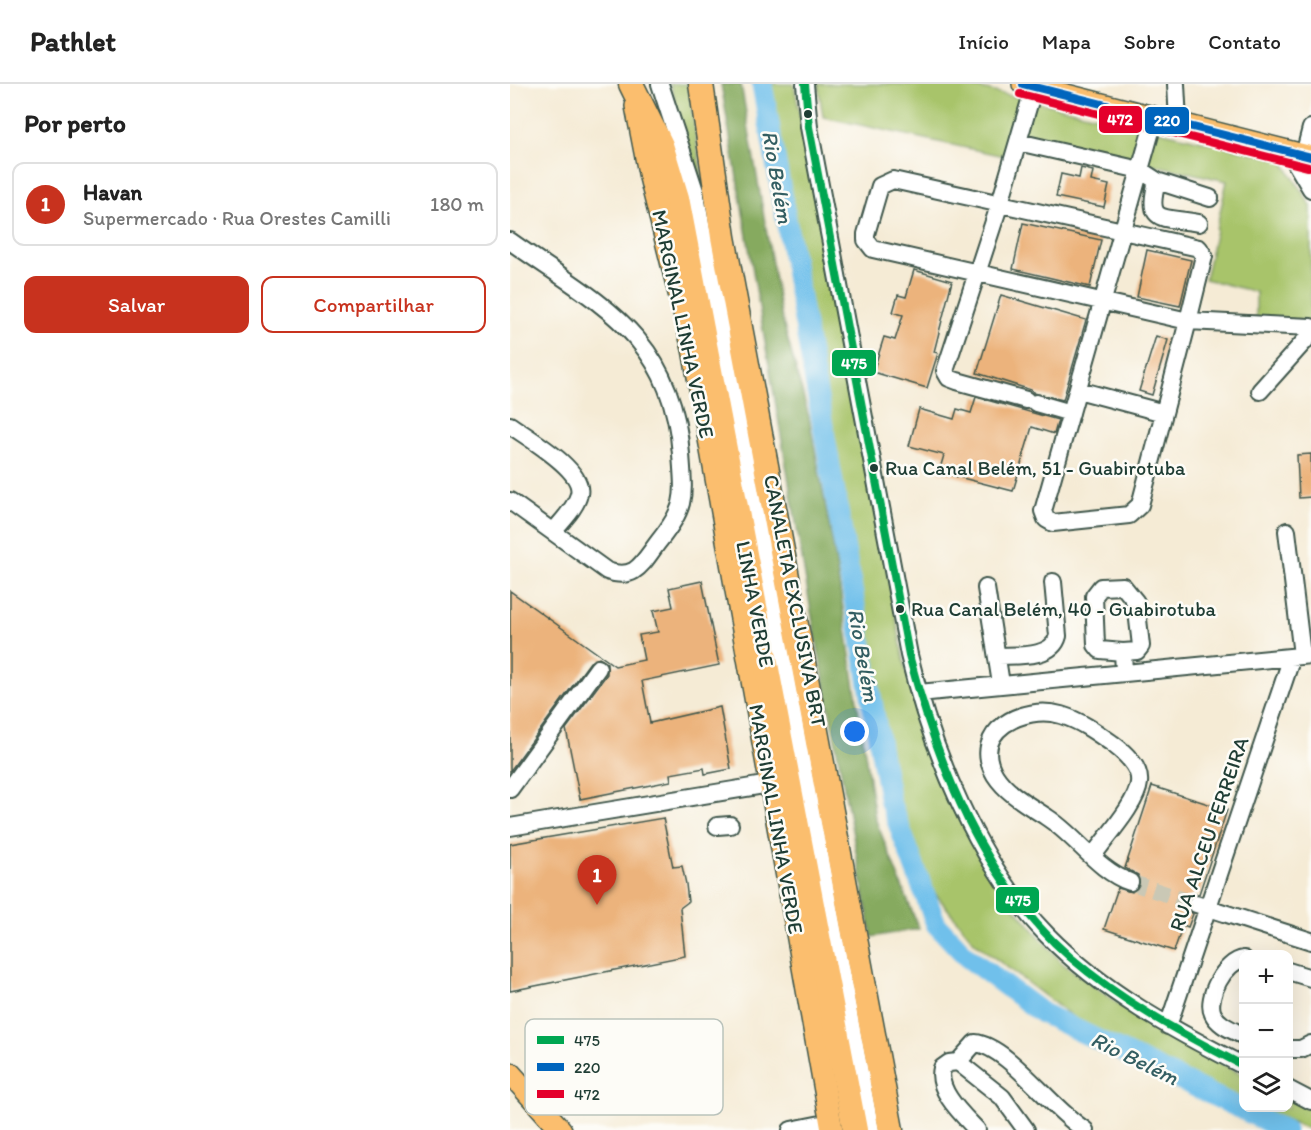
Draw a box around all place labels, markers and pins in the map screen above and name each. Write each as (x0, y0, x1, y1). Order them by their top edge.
unlabelled marker (802, 108, 814, 120)
place label: Rua Canal Belém, 51 - Guabirotuba (885, 456, 1186, 480)
marker: Rua Canal Belém, 51 - Guabirotuba (868, 462, 880, 474)
place label: Rua Canal Belém, 40 - Guabirotuba (911, 597, 1217, 621)
marker: Rua Canal Belém, 40 - Guabirotuba (894, 603, 906, 615)
pin: 1 (578, 856, 616, 905)

